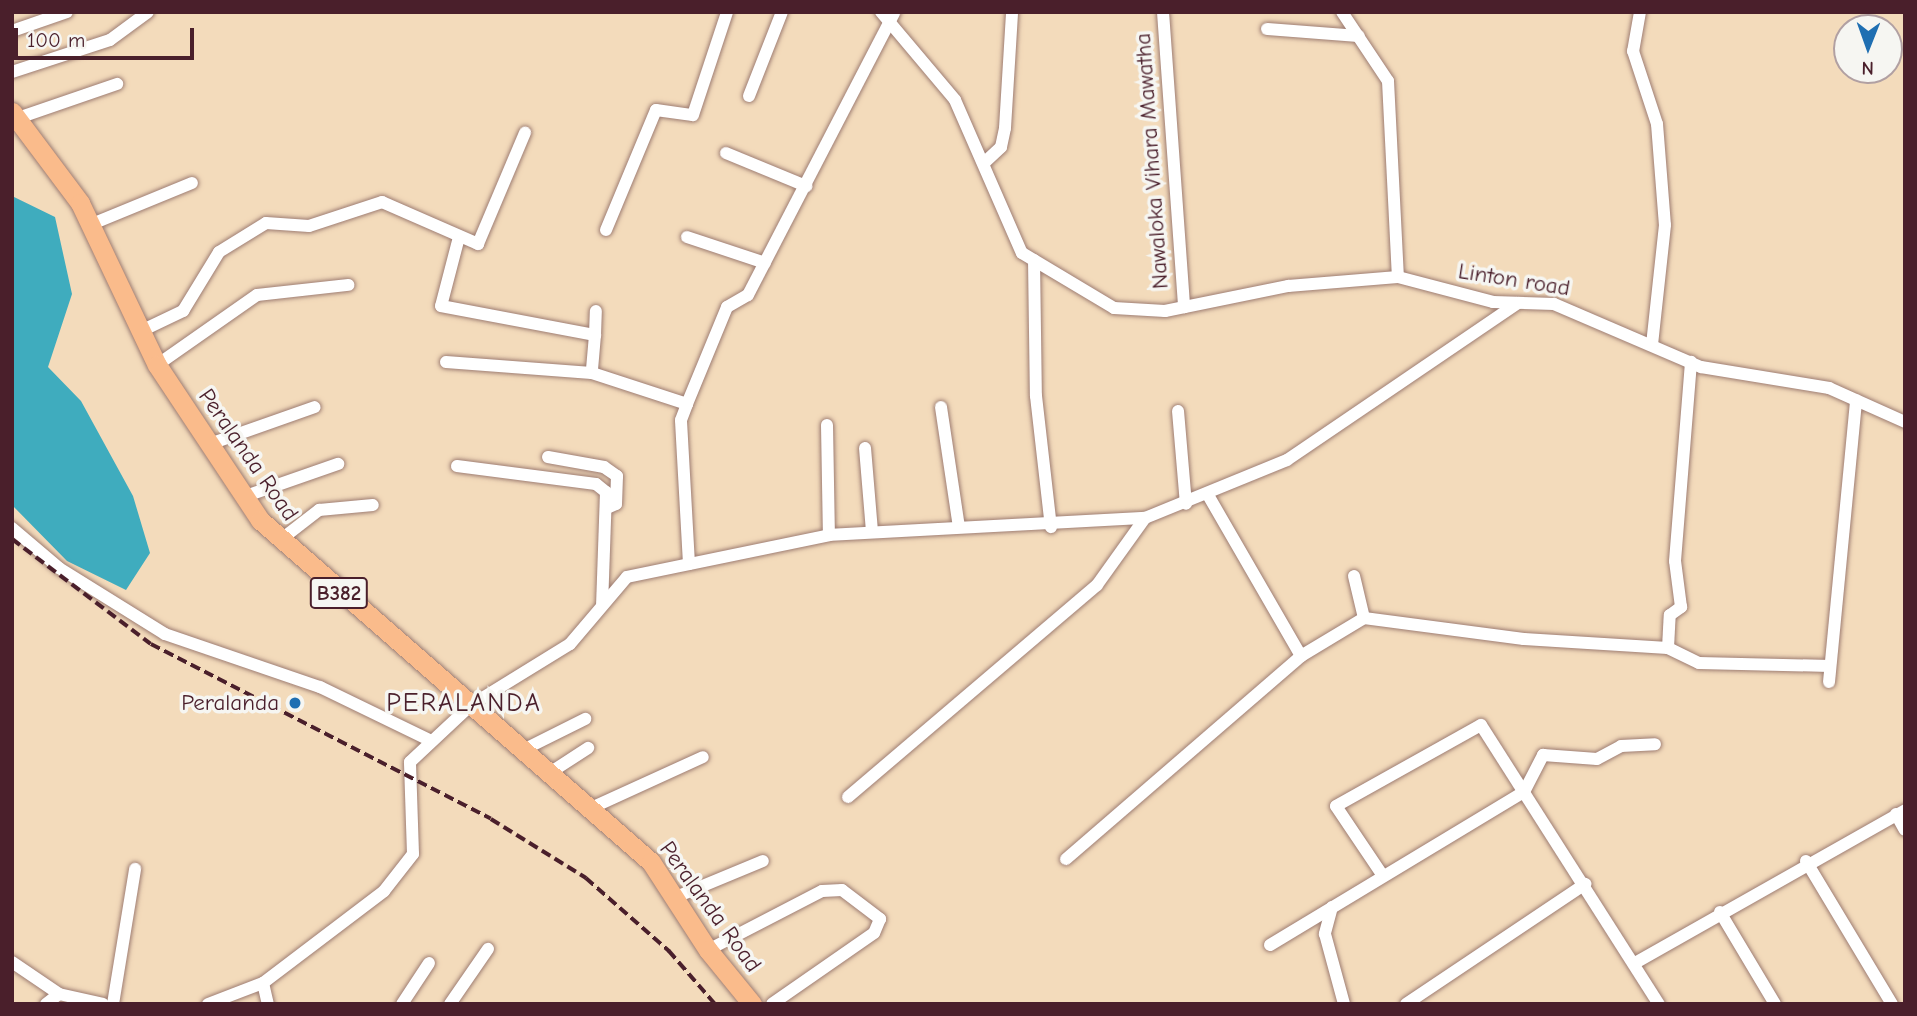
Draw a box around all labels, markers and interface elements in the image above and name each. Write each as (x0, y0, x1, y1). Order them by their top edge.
scale bar (18, 14, 198, 58)
north arrow (1833, 14, 1903, 84)
text: 100 m (27, 28, 85, 52)
street label: Nawaloka Vihara Mawatha (1129, 32, 1175, 290)
text: N (1861, 57, 1874, 79)
street label: Linton road (1456, 258, 1572, 302)
street label: Peralanda Road (192, 384, 304, 526)
road number: B382 (309, 576, 369, 610)
district label: PERALANDA (387, 688, 541, 720)
place label: Peralanda (181, 689, 279, 717)
marker: Peralanda (285, 693, 305, 713)
street label: Peralanda Road (653, 836, 767, 978)

